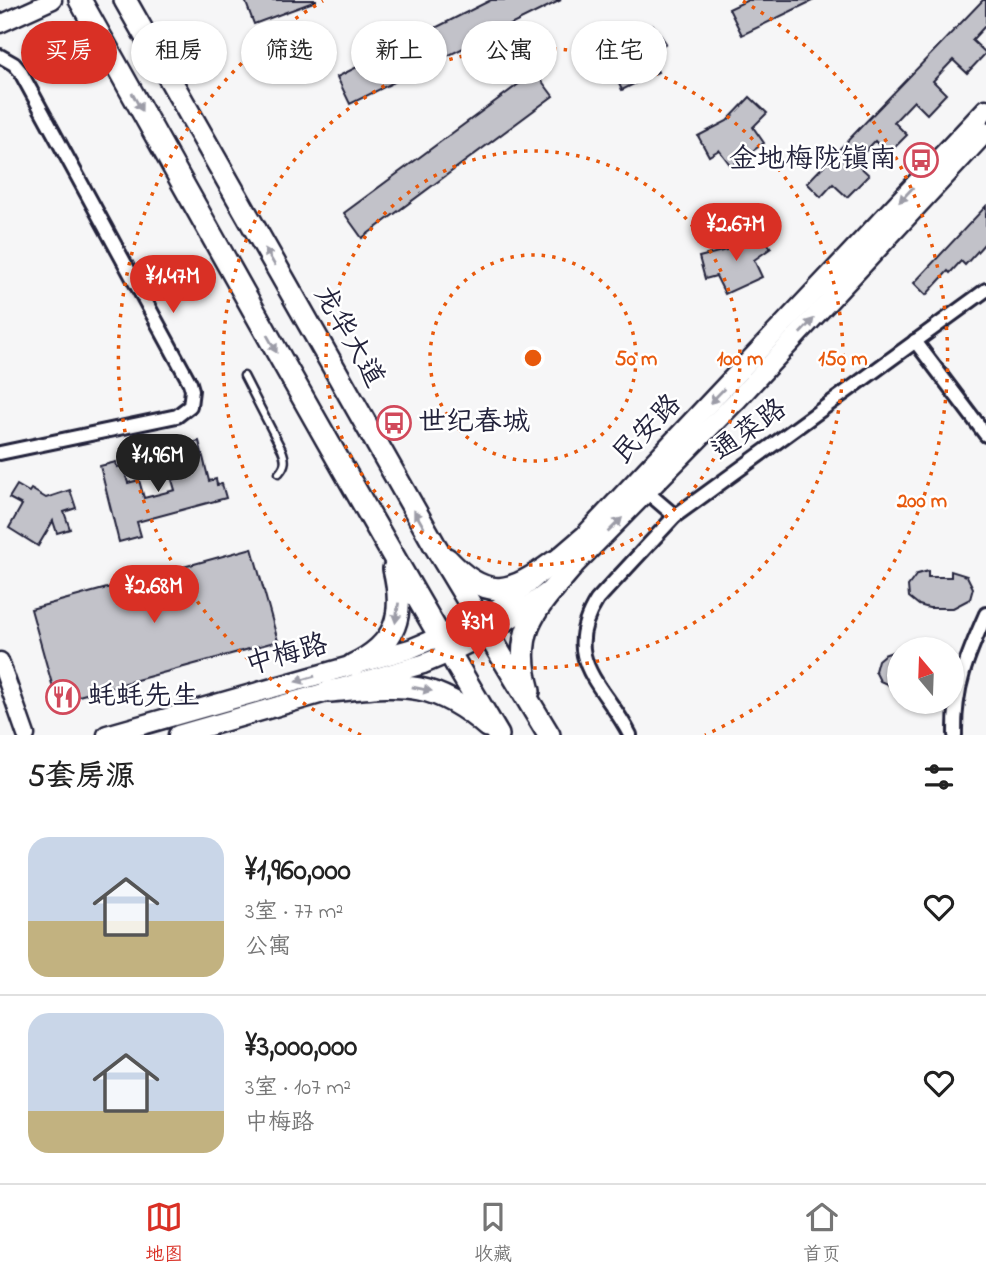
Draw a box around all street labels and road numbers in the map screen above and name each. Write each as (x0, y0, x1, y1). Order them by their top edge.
street label: 龙华大道 (302, 278, 394, 396)
street label: 民安路 (604, 386, 692, 474)
street label: 通菜路 (704, 390, 796, 472)
street label: 中梅路 (241, 625, 333, 687)

